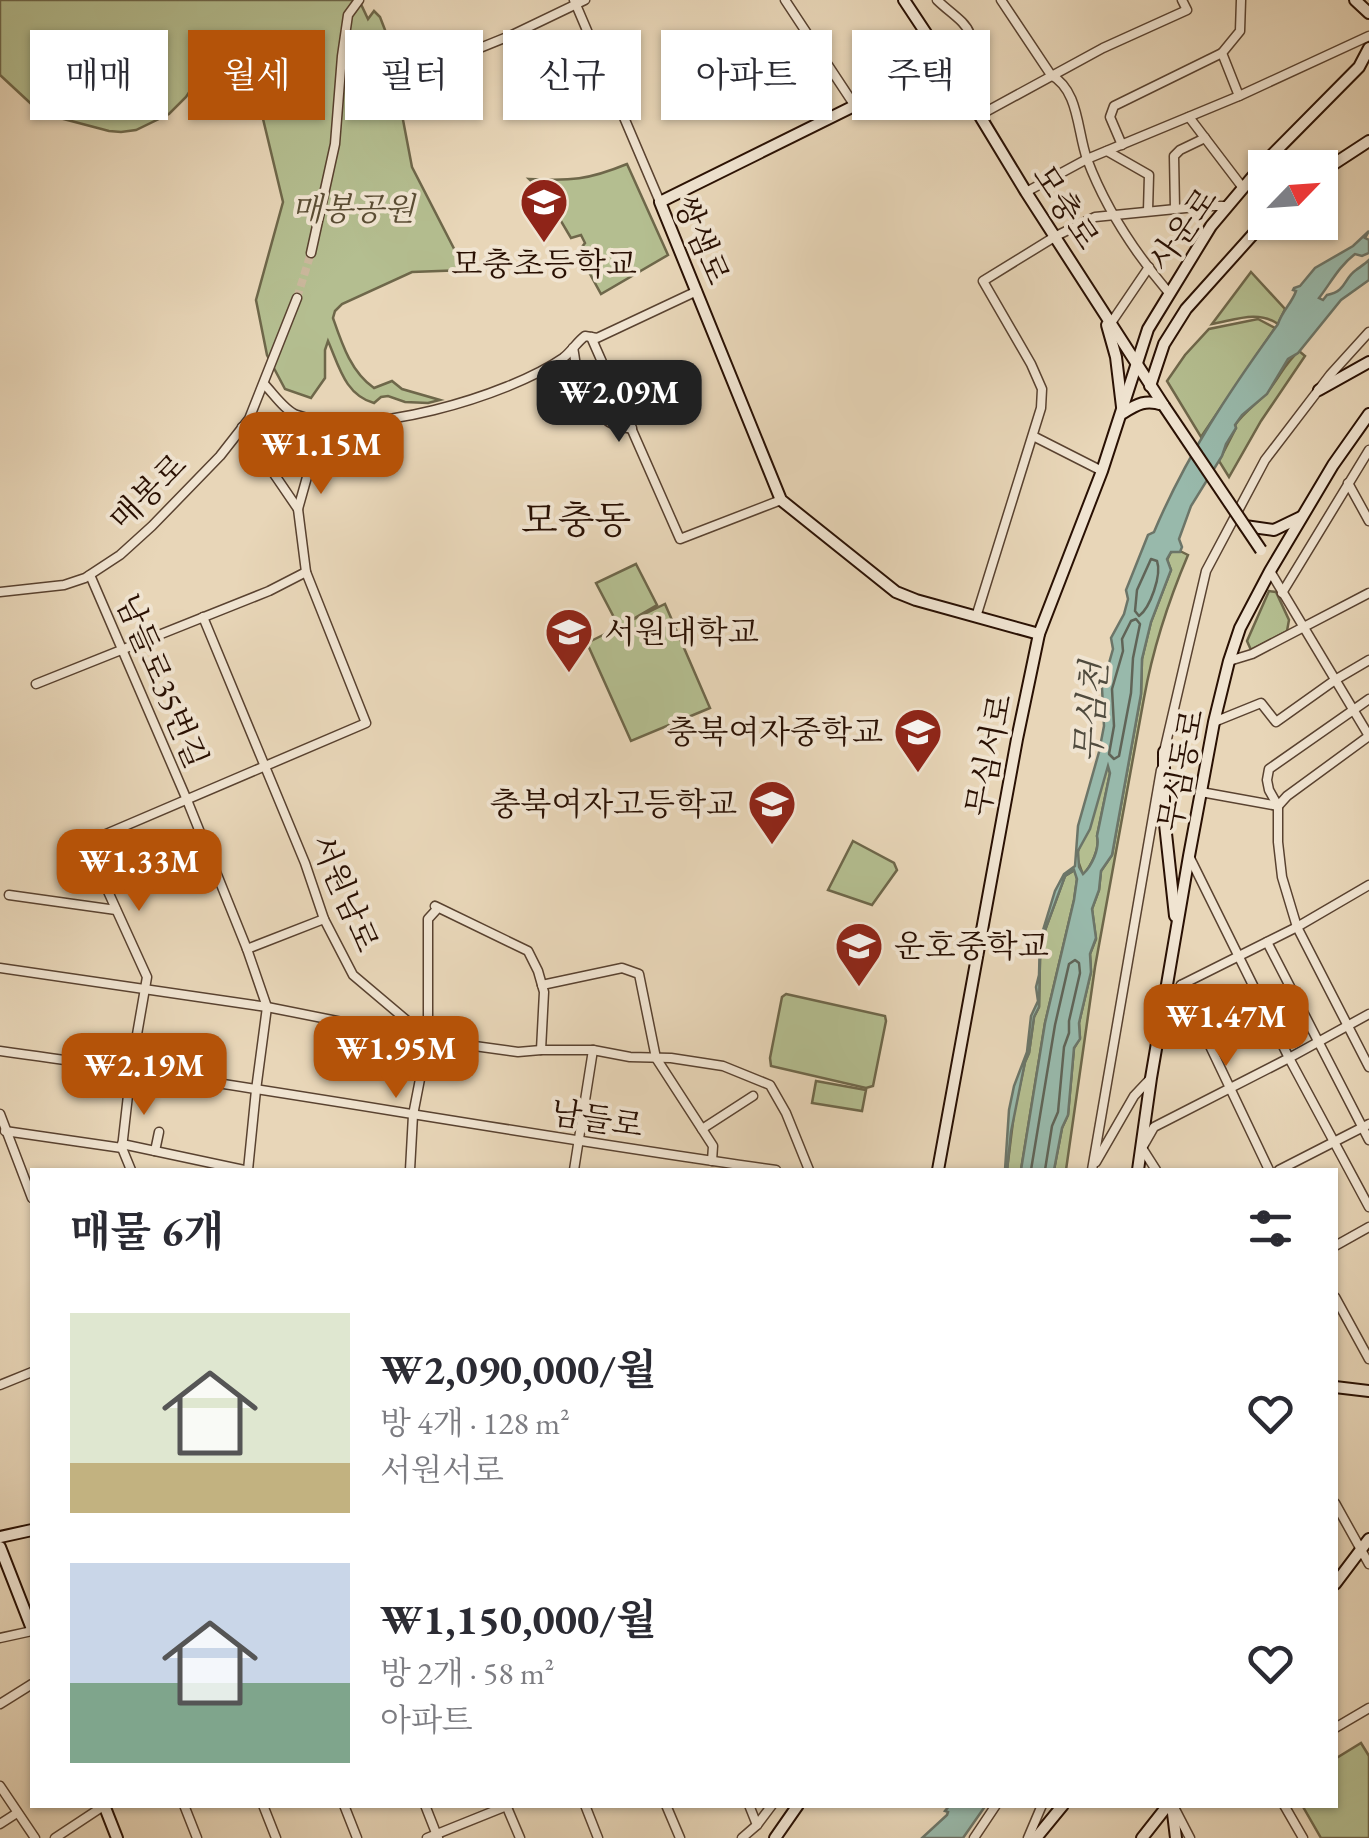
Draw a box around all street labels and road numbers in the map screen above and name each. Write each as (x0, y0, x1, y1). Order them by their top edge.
street label: 모충로 (1023, 157, 1109, 257)
street label: 사운로 (1139, 179, 1227, 279)
street label: 쌍샘로 (665, 189, 739, 291)
street label: 매봉로 (100, 444, 196, 540)
street label: 남들로35번길 (106, 588, 218, 774)
street label: 무심서로 (957, 690, 1021, 820)
street label: 무심동로 (1149, 705, 1213, 835)
street label: 서원남로 (302, 828, 389, 958)
street label: 남들로 (548, 1091, 646, 1147)

